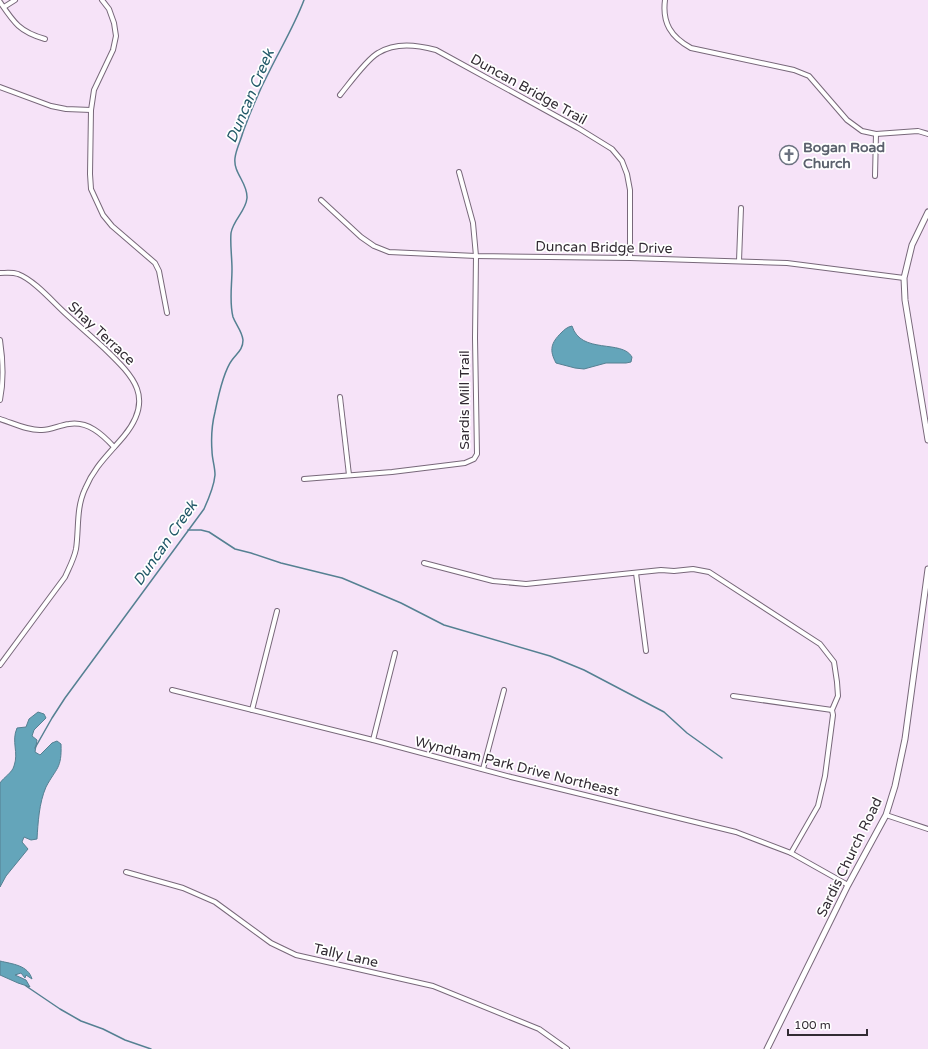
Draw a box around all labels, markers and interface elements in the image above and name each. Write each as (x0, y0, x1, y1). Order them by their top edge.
water label: Duncan Creek (222, 45, 279, 145)
street label: Duncan Bridge Trail (468, 50, 590, 129)
place label: Bogan Road Church (803, 139, 885, 172)
church icon: Bogan Road Church (778, 144, 800, 166)
street label: Duncan Bridge Drive (535, 238, 673, 257)
street label: Shay Terrace (65, 298, 139, 369)
street label: Sardis Mill Trail (456, 350, 473, 450)
water label: Duncan Creek (129, 495, 202, 589)
street label: Wyndham Park Drive Northeast (413, 733, 621, 800)
street label: Sardis Church Road (813, 795, 886, 920)
street label: Tally Lane (312, 940, 380, 971)
scale bar (788, 1011, 867, 1037)
text: 100 m (794, 1018, 831, 1032)

